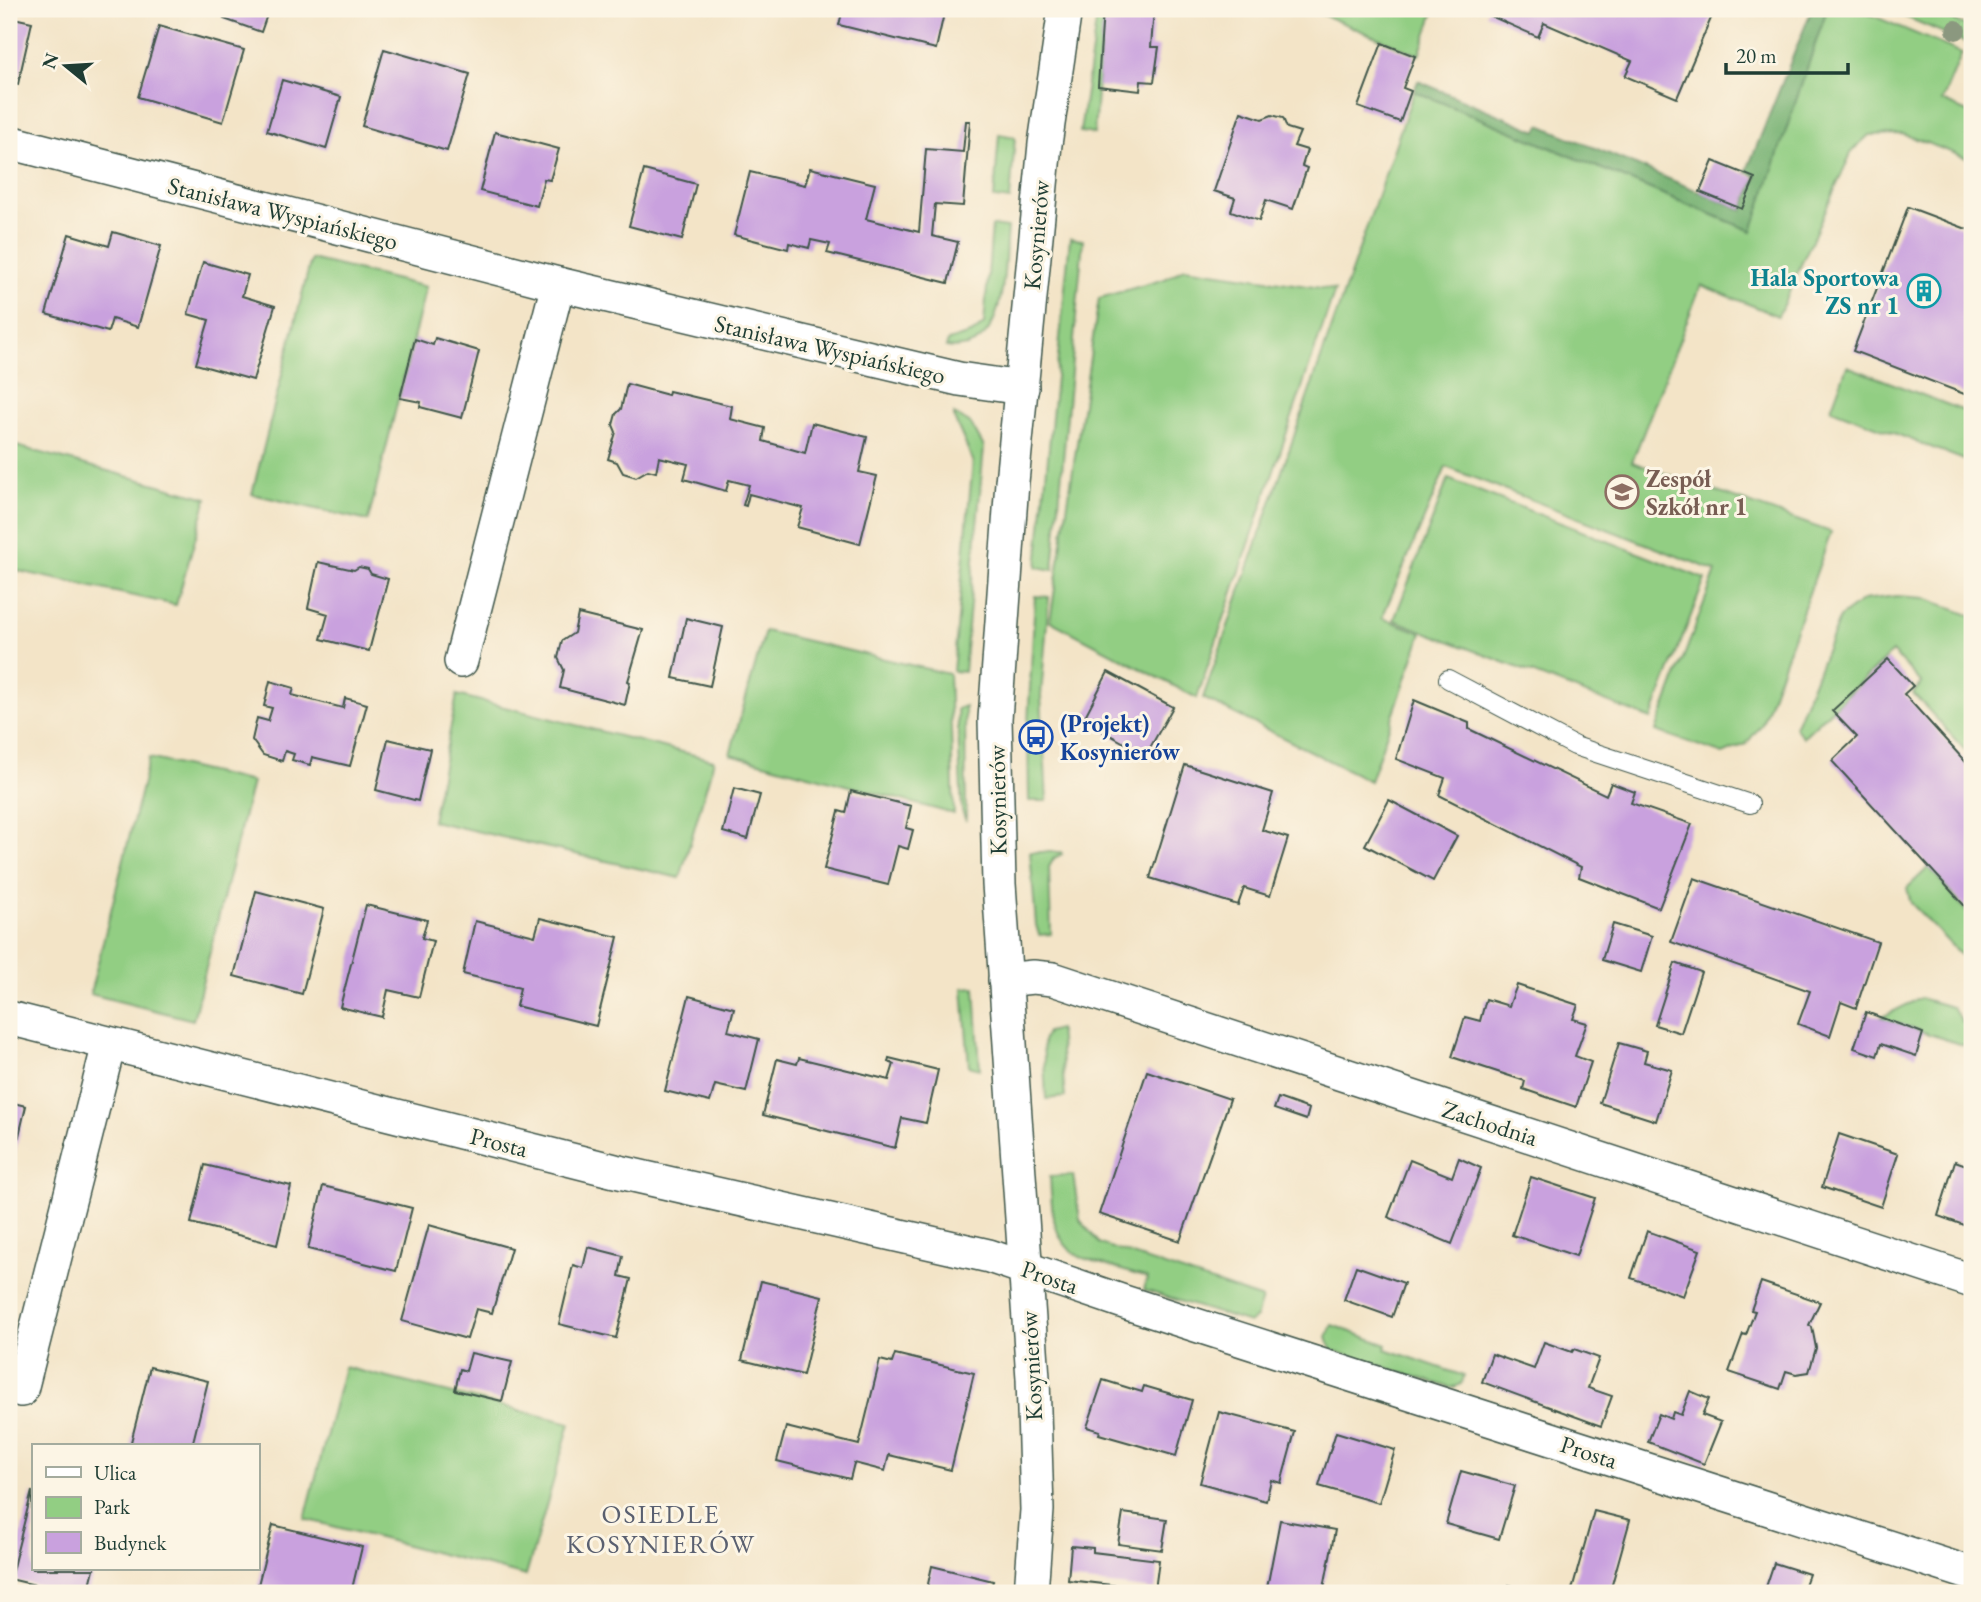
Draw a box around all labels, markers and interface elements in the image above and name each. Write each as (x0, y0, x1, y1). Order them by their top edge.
north arrow (32, 32, 102, 102)
scale bar (1726, 32, 1848, 76)
text: 20 m (1736, 42, 1777, 69)
text: N (36, 49, 65, 72)
street label: Stanisława Wyspiańskiego (165, 169, 401, 257)
street label: Kosynierów (1016, 178, 1056, 291)
place label: Hala Sportowa ZS nr 1 (1750, 262, 1899, 321)
building icon: Hala Sportowa ZS nr 1 (1905, 272, 1943, 310)
street label: Stanisława Wyspiańskiego (712, 307, 948, 391)
place label: Zespół Szkół nr 1 (1646, 463, 1747, 522)
school or university icon: Zespół Szkół nr 1 (1603, 473, 1641, 511)
place label: (Projekt) Kosynierów (1060, 708, 1180, 768)
bus stop icon: (Projekt) Kosynierów (1017, 718, 1055, 756)
street label: Kosynierów (981, 744, 1013, 855)
street label: Zachodnia (1438, 1093, 1542, 1153)
street label: Prosta (467, 1120, 531, 1164)
street label: Prosta (1018, 1253, 1083, 1301)
street label: Kosynierów (1013, 1310, 1049, 1422)
street label: Prosta (1557, 1428, 1622, 1476)
legend (32, 1444, 259, 1570)
text: Ulica (94, 1459, 137, 1486)
text: Park (94, 1493, 131, 1520)
district label: OSIEDLE KOSYNIERÓW (566, 1497, 756, 1561)
text: Budynek (94, 1529, 167, 1556)

